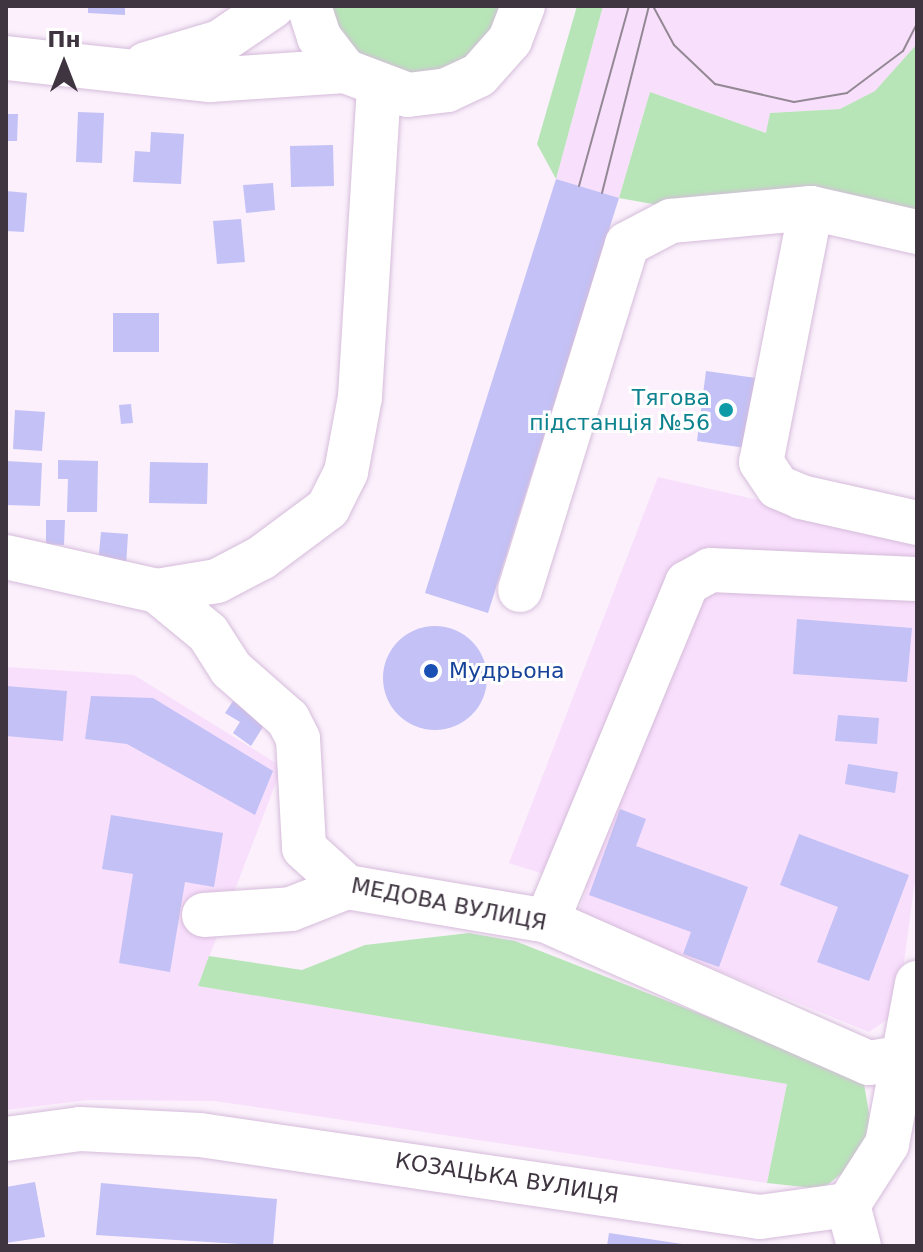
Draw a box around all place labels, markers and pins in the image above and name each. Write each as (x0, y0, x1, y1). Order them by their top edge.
place label: Тягова підстанція №56 (529, 384, 710, 436)
marker: Тягова підстанція №56 (717, 401, 735, 419)
place label: Мудрьона (449, 658, 564, 684)
marker: Мудрьона (420, 660, 442, 682)

